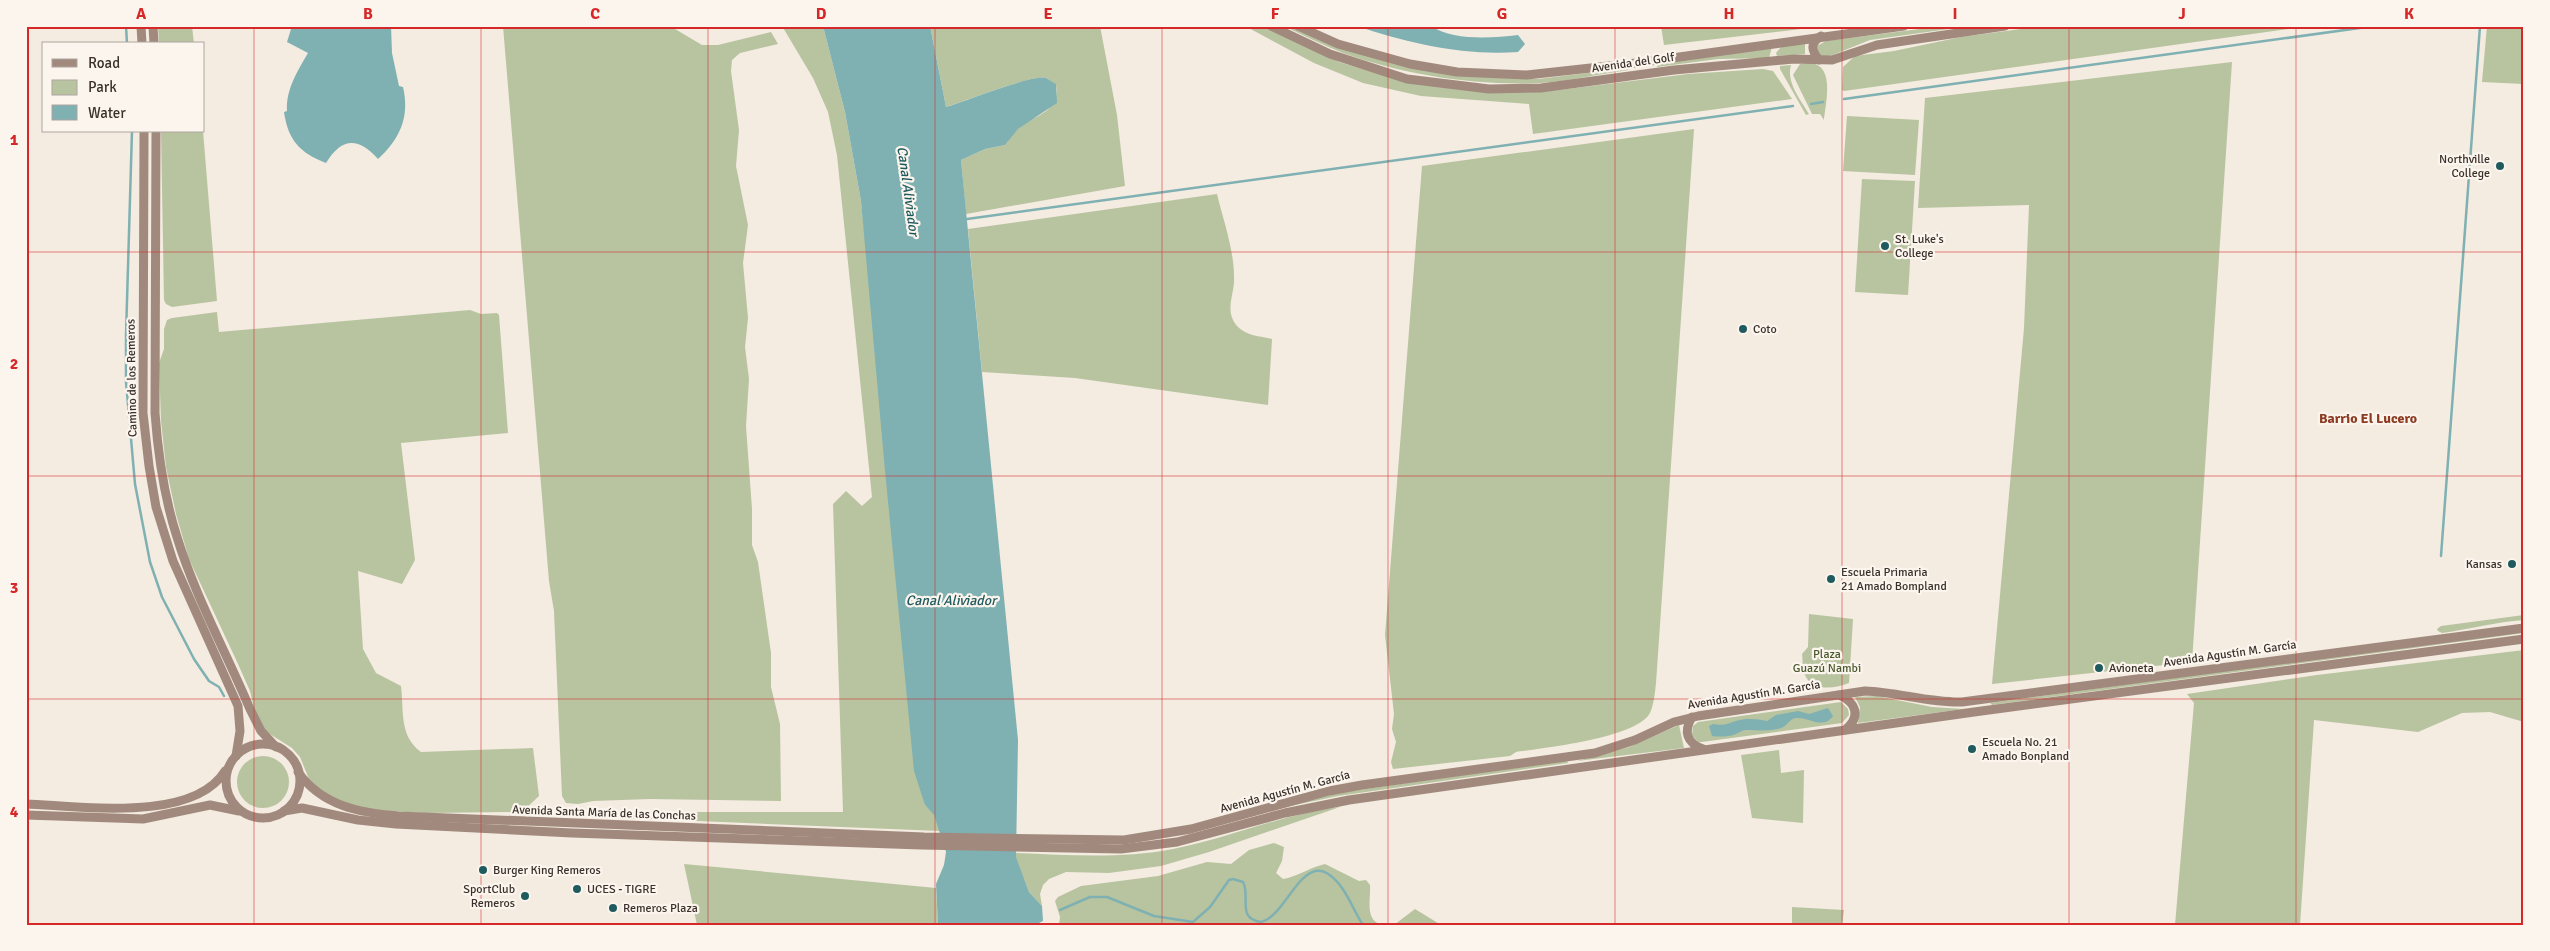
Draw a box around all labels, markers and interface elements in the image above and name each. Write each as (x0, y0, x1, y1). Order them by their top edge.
text: A (136, 4, 147, 24)
text: B (363, 4, 373, 24)
text: C (590, 4, 600, 24)
text: D (816, 4, 827, 24)
text: E (1043, 4, 1053, 24)
text: F (1271, 4, 1280, 24)
text: G (1497, 4, 1507, 24)
text: H (1724, 4, 1734, 24)
text: I (1952, 4, 1958, 24)
text: J (2178, 4, 2186, 24)
text: K (2404, 4, 2414, 24)
legend (42, 42, 205, 132)
street label: Avenida del Golf (1591, 50, 1676, 76)
text: Road (88, 54, 120, 72)
text: Park (88, 78, 117, 96)
text: Water (88, 104, 126, 122)
text: 1 (10, 130, 19, 150)
water label: Canal Aliviador (893, 145, 923, 239)
place label: Northville College (2439, 152, 2490, 181)
marker: Northville College (2494, 160, 2506, 172)
place label: St. Luke's College (1895, 232, 1944, 261)
marker: St. Luke's College (1879, 240, 1891, 252)
street label: Camino de los Remeros (123, 319, 141, 437)
place label: Coto (1753, 322, 1777, 337)
marker: Coto (1737, 323, 1749, 335)
text: 2 (10, 354, 18, 374)
district label: Barrio El Lucero (2319, 410, 2417, 427)
place label: Kansas (2466, 557, 2502, 572)
marker: Kansas (2506, 558, 2518, 570)
place label: Escuela Primaria 21 Amado Bompland (1841, 565, 1947, 594)
marker: Escuela Primaria 21 Amado Bompland (1825, 573, 1837, 585)
text: 3 (10, 578, 18, 598)
water label: Canal Aliviador (906, 592, 998, 609)
street label: Avenida Agustín M. García (2163, 637, 2297, 671)
park label: Plaza Guazú Nambi (1793, 647, 1861, 676)
place label: Avioneta (2109, 661, 2154, 676)
marker: Avioneta (2093, 662, 2105, 674)
street label: Avenida Agustín M. García (1687, 677, 1821, 713)
place label: Escuela No. 21 Amado Bonpland (1982, 735, 2069, 764)
marker: Escuela No. 21 Amado Bonpland (1966, 743, 1978, 755)
street label: Avenida Agustín M. García (1218, 767, 1352, 817)
text: 4 (10, 802, 19, 822)
street label: Avenida Santa María de las Conchas (512, 802, 696, 824)
place label: Burger King Remeros (493, 863, 601, 878)
marker: Burger King Remeros (477, 864, 489, 876)
place label: SportClub Remeros (463, 882, 515, 911)
place label: UCES - TIGRE (587, 882, 656, 897)
marker: UCES - TIGRE (571, 883, 583, 895)
marker: SportClub Remeros (519, 890, 531, 902)
place label: Remeros Plaza (623, 901, 698, 916)
marker: Remeros Plaza (607, 902, 619, 914)

